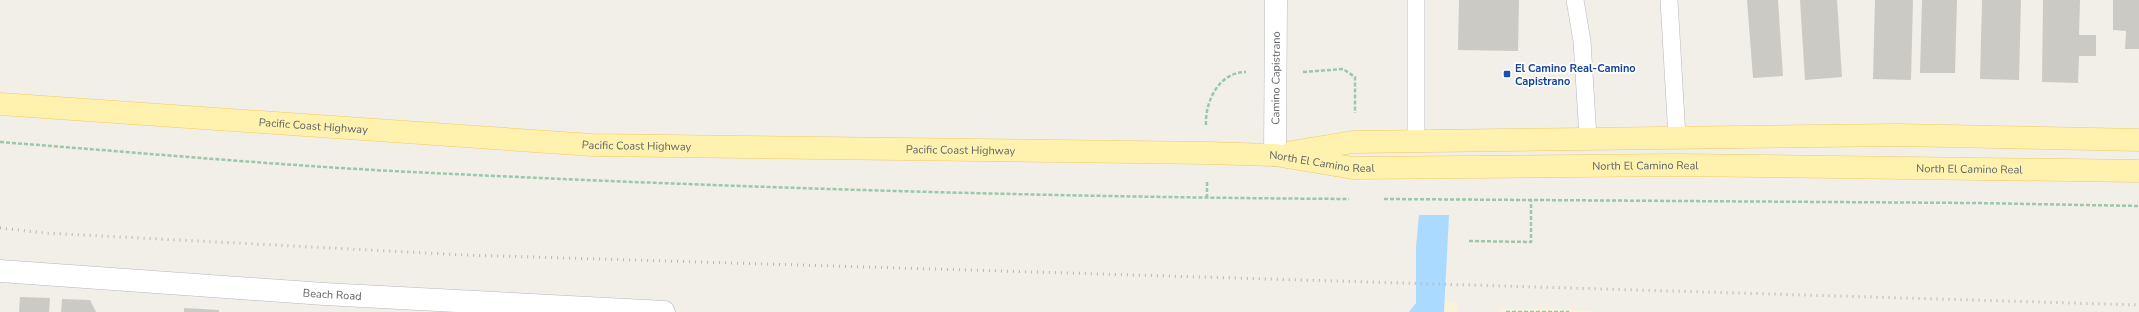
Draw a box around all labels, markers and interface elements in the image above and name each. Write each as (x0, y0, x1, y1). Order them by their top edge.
street label: Camino Capistrano (1268, 31, 1283, 125)
place label: El Camino Real-Camino Capistrano (1515, 61, 1636, 89)
marker: El Camino Real-Camino Capistrano (1502, 69, 1512, 79)
street label: Pacific Coast Highway (258, 114, 369, 137)
street label: Pacific Coast Highway (581, 137, 692, 154)
street label: Pacific Coast Highway (906, 142, 1016, 158)
street label: North El Camino Real (1269, 147, 1375, 176)
street label: North El Camino Real (1592, 157, 1699, 173)
street label: North El Camino Real (1916, 161, 2023, 177)
street label: Beach Road (302, 285, 362, 303)

